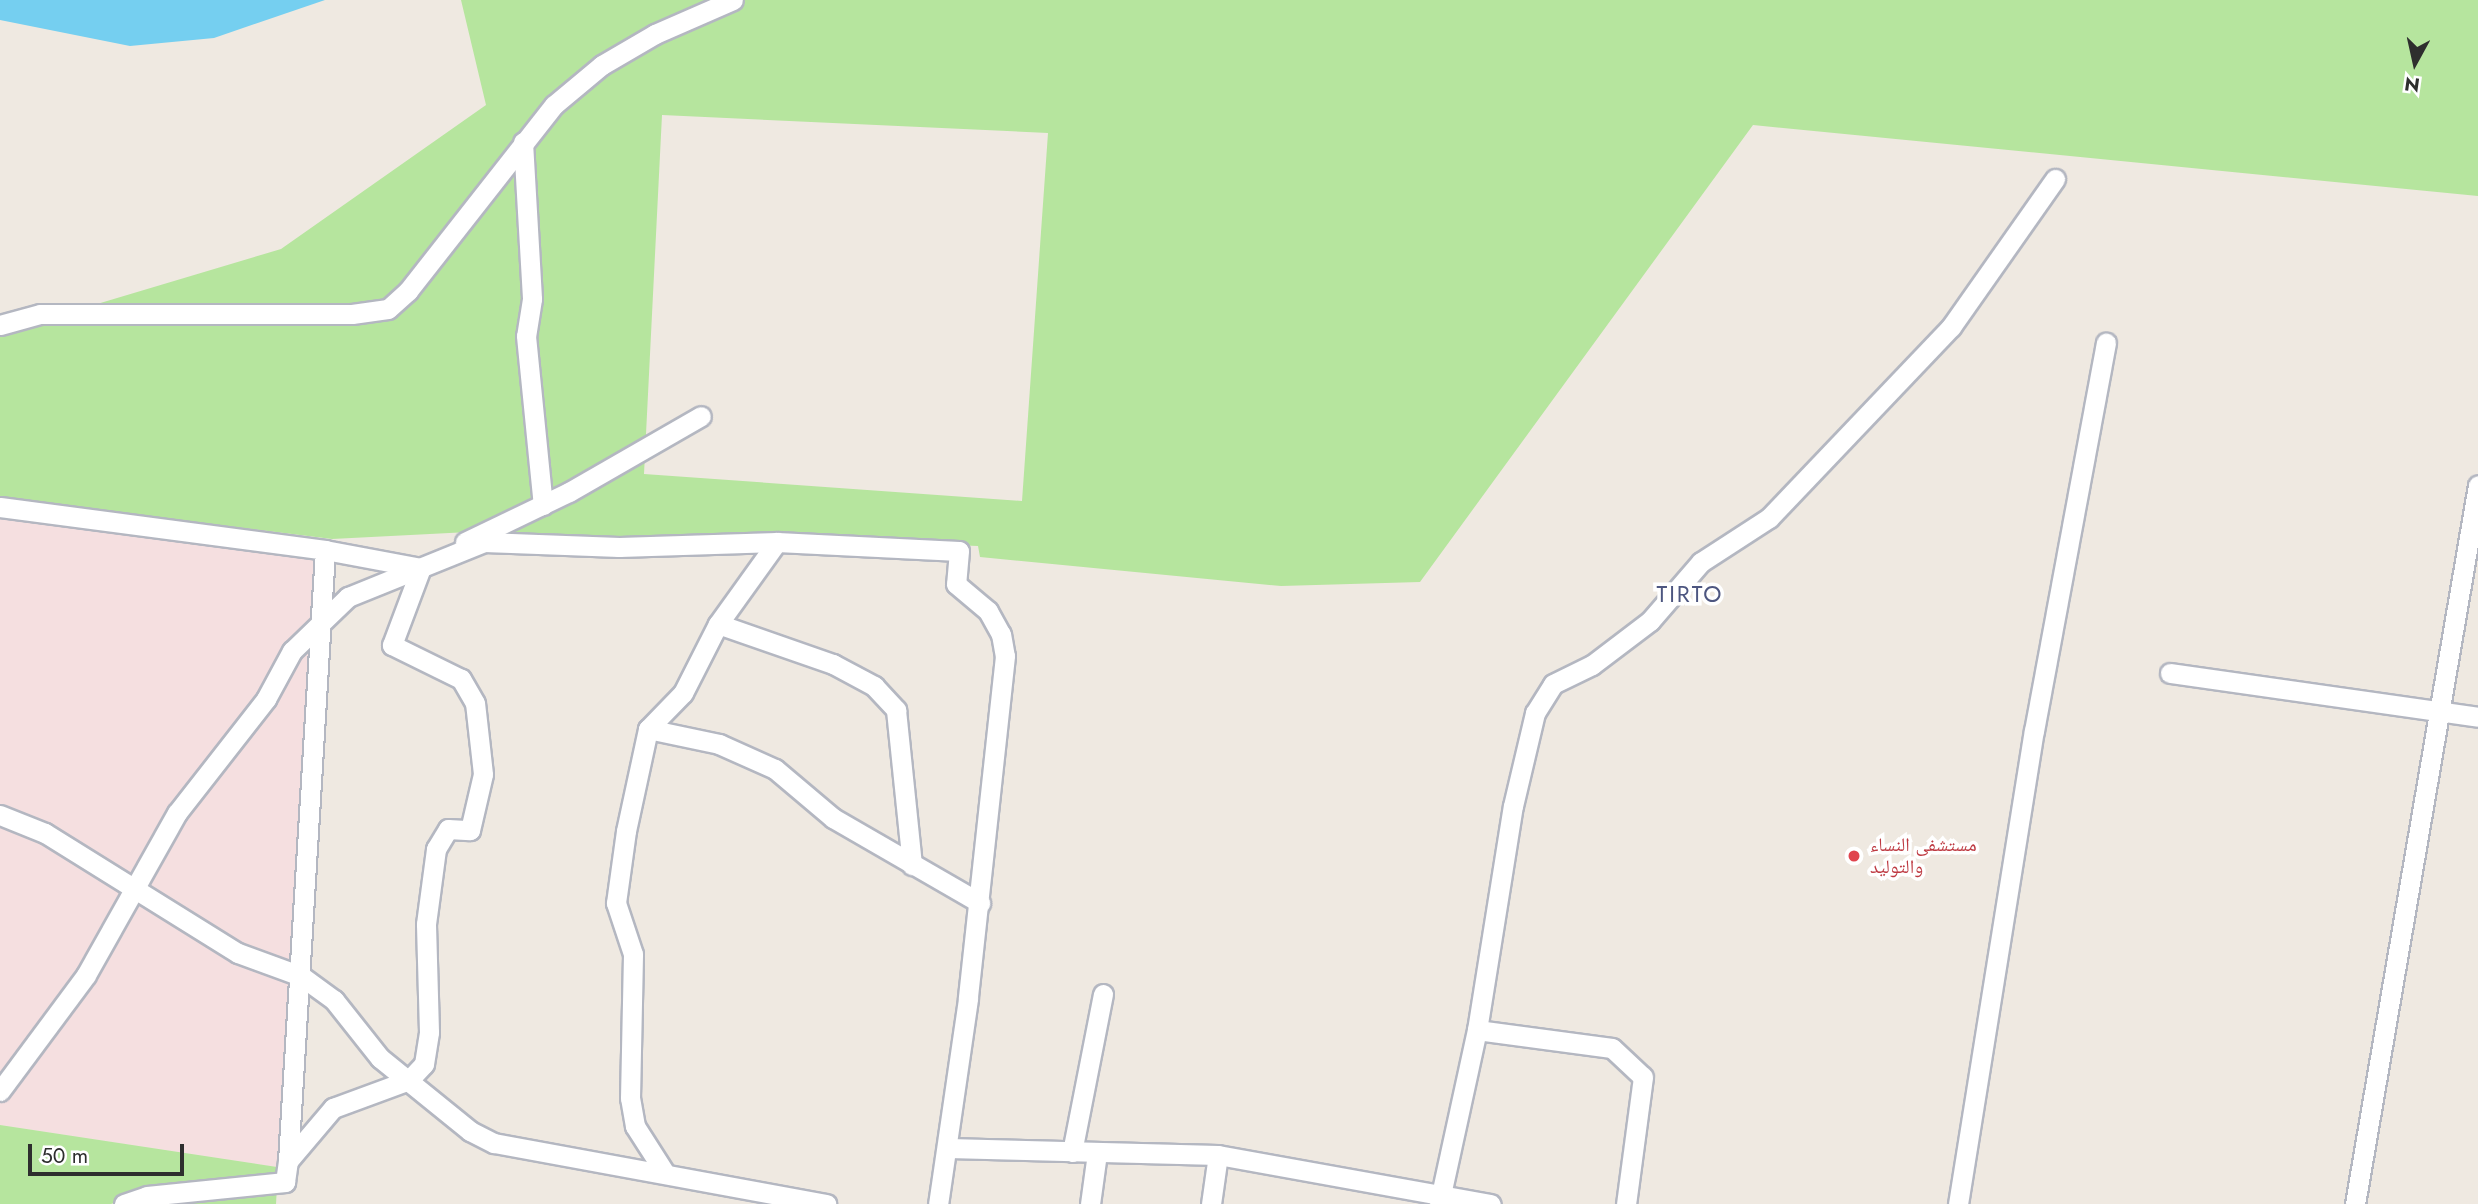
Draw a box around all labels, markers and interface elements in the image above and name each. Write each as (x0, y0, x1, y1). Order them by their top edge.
north arrow (2380, 28, 2450, 98)
text: N (2403, 70, 2421, 99)
district label: TIRTO (1657, 580, 1723, 608)
place label: مستشفى النساء والتوليد (1870, 834, 1977, 878)
marker: مستشفى النساء والتوليد (1844, 846, 1864, 866)
scale bar (32, 1130, 187, 1174)
text: 50 m (41, 1141, 88, 1171)

